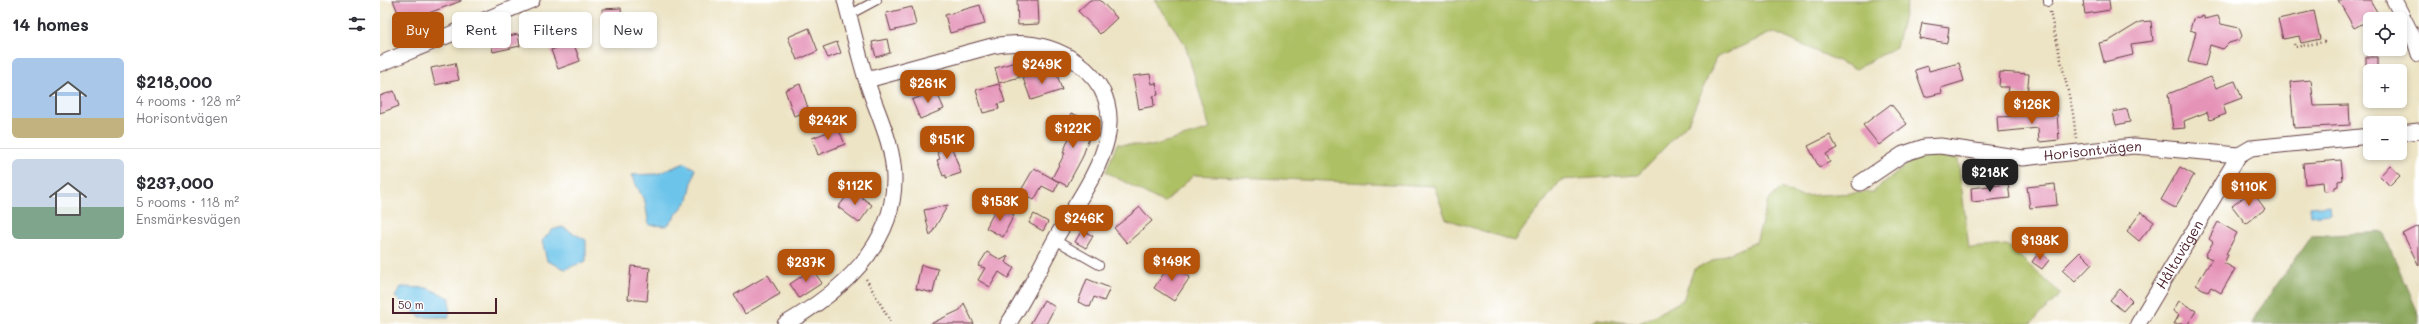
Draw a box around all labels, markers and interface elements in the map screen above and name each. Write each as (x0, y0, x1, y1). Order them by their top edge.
chip: Buy (392, 12, 444, 48)
chip: Rent (452, 12, 511, 48)
chip: Filters (519, 12, 592, 48)
chip: New (600, 12, 657, 48)
map controls (2363, 12, 2407, 160)
button: locate (2363, 12, 2407, 56)
text: 14 homes (12, 13, 89, 35)
icon: filters (346, 13, 368, 35)
pin: $249K (1014, 51, 1070, 85)
text: $249K (1022, 55, 1062, 72)
button: + (2363, 64, 2407, 108)
text: $218,000 (136, 70, 212, 92)
pin: $261K (900, 70, 956, 104)
icon: home (44, 74, 92, 122)
text: $261K (909, 74, 947, 91)
pin: $126K (2004, 91, 2060, 125)
text: 4 rooms · 128 m² (136, 92, 241, 109)
text: $126K (2013, 95, 2051, 112)
pin: $242K (800, 107, 856, 141)
text: Horisontvägen (136, 109, 228, 126)
text: $242K (808, 111, 848, 128)
pin: $122K (1045, 115, 1101, 149)
button: − (2363, 116, 2407, 160)
text: $122K (1055, 119, 1091, 136)
pin: $151K (919, 126, 975, 160)
text: $151K (929, 130, 965, 147)
street label: Horisontvägen (2042, 136, 2143, 165)
pin: $218K (1962, 159, 2018, 193)
text: $218K (1971, 163, 2009, 180)
text: $237,000 (136, 171, 214, 193)
pin: $112K (827, 172, 883, 206)
pin: $110K (2221, 173, 2277, 207)
icon: home (44, 175, 92, 223)
text: $112K (837, 176, 873, 193)
text: $110K (2231, 177, 2267, 194)
pin: $153K (972, 188, 1028, 222)
text: $153K (981, 192, 1019, 209)
text: 5 rooms · 118 m² (136, 193, 239, 210)
pin: $246K (1056, 205, 1112, 239)
text: $246K (1064, 209, 1104, 226)
text: Ensmärkesvägen (136, 210, 240, 227)
street label: Håltavägen (2151, 216, 2207, 292)
pin: $138K (2012, 227, 2068, 261)
text: $138K (2021, 231, 2059, 248)
pin: $149K (1144, 248, 1200, 282)
pin: $237K (778, 249, 834, 283)
text: $149K (1153, 252, 1191, 269)
text: $237K (787, 253, 825, 270)
scale bar (392, 296, 497, 315)
text: 50 m (398, 297, 424, 312)

